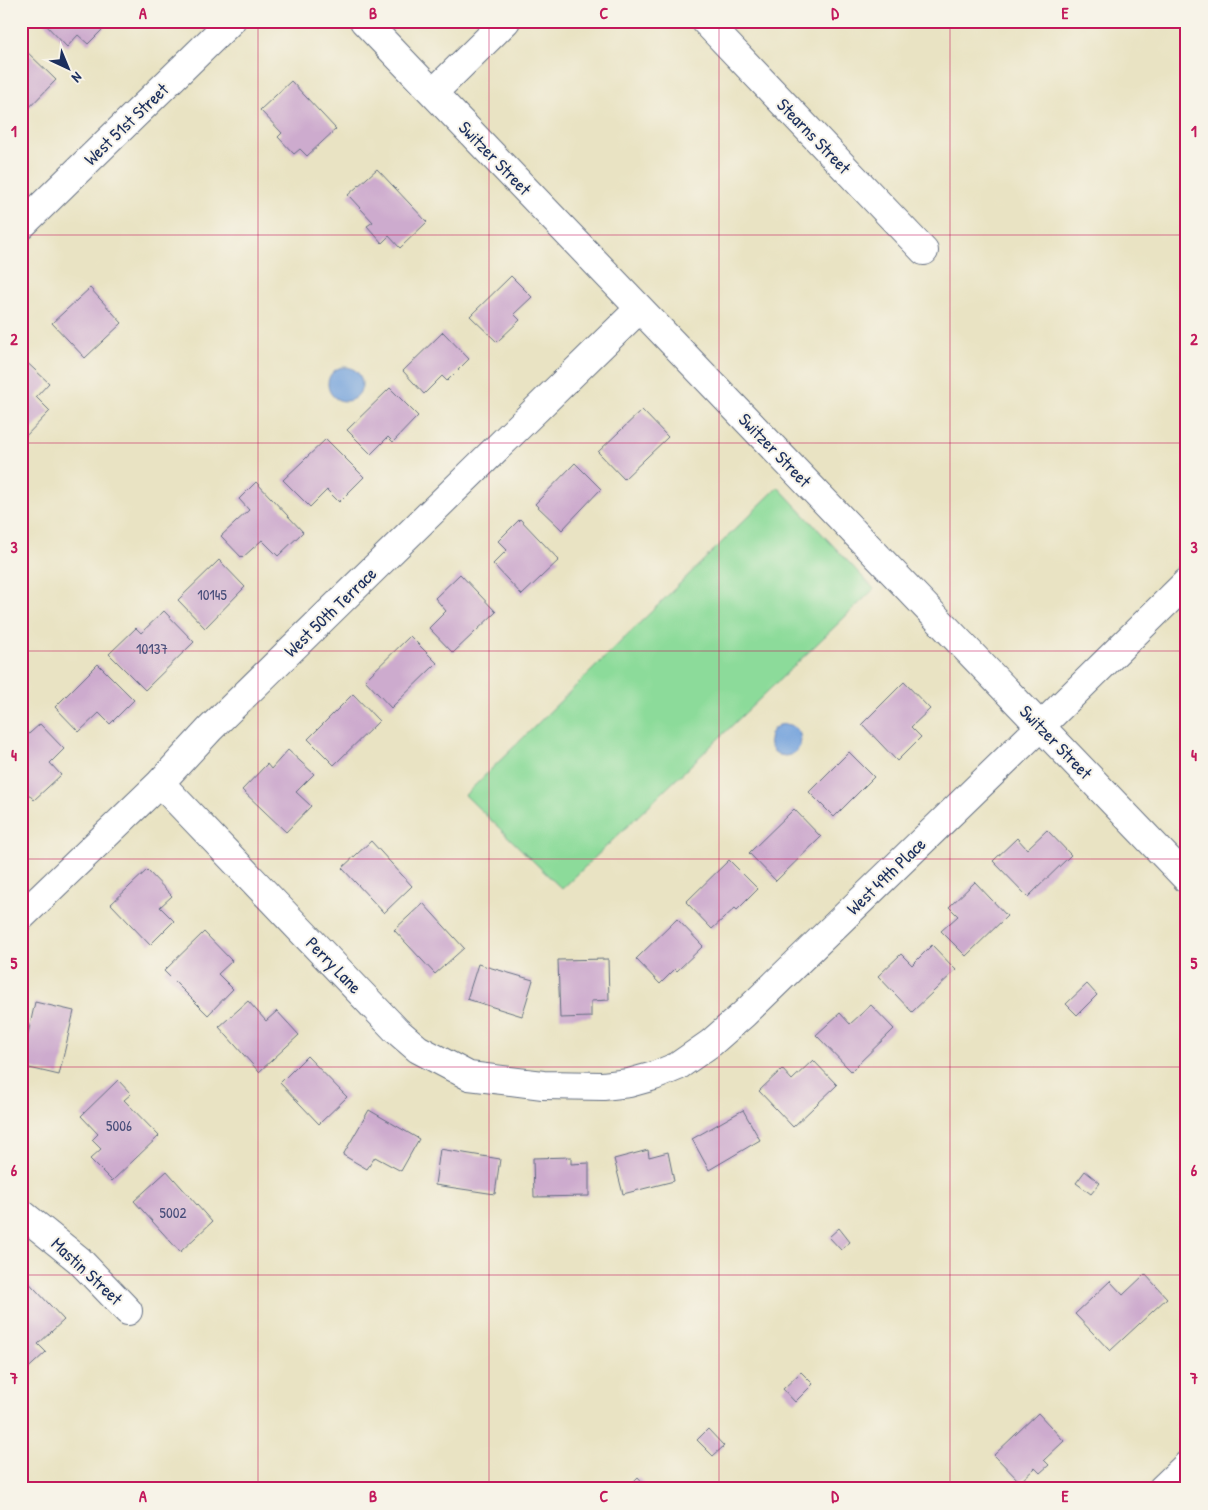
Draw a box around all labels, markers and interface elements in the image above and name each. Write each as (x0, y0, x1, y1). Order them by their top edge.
text: A (139, 2, 147, 24)
text: B (369, 2, 377, 24)
text: C (600, 2, 609, 24)
text: D (831, 2, 839, 24)
text: E (1061, 2, 1069, 24)
north arrow (42, 42, 92, 92)
text: N (68, 68, 87, 88)
street label: West 51st Street (78, 77, 174, 171)
street label: Stearns Street (771, 93, 857, 180)
street label: Switzer Street (453, 115, 537, 201)
text: 1 (11, 120, 17, 142)
text: 1 (1191, 120, 1197, 142)
text: 2 (10, 328, 18, 350)
text: 2 (1190, 328, 1198, 350)
street label: Switzer Street (733, 407, 817, 493)
text: 3 (10, 536, 18, 558)
text: 3 (1190, 536, 1198, 558)
street label: West 50th Terrace (278, 561, 382, 663)
house number: 10145 (197, 584, 227, 605)
house number: 10137 (136, 638, 168, 659)
street label: Switzer Street (1014, 699, 1098, 785)
text: 4 (11, 744, 17, 766)
text: 4 (1191, 744, 1197, 766)
street label: West 49th Place (841, 832, 931, 920)
street label: Perry Lane (301, 931, 367, 999)
text: 5 (11, 952, 18, 974)
text: 5 (1191, 952, 1198, 974)
house number: 5006 (106, 1115, 132, 1136)
text: 6 (11, 1159, 18, 1181)
text: 6 (1191, 1159, 1198, 1181)
house number: 5002 (160, 1202, 186, 1223)
street label: Mastin Street (46, 1231, 129, 1311)
text: 7 (9, 1367, 18, 1389)
text: 7 (1189, 1367, 1198, 1389)
text: A (139, 1485, 147, 1507)
text: B (369, 1485, 377, 1507)
text: C (600, 1485, 609, 1507)
text: D (831, 1485, 839, 1507)
text: E (1061, 1485, 1069, 1507)

